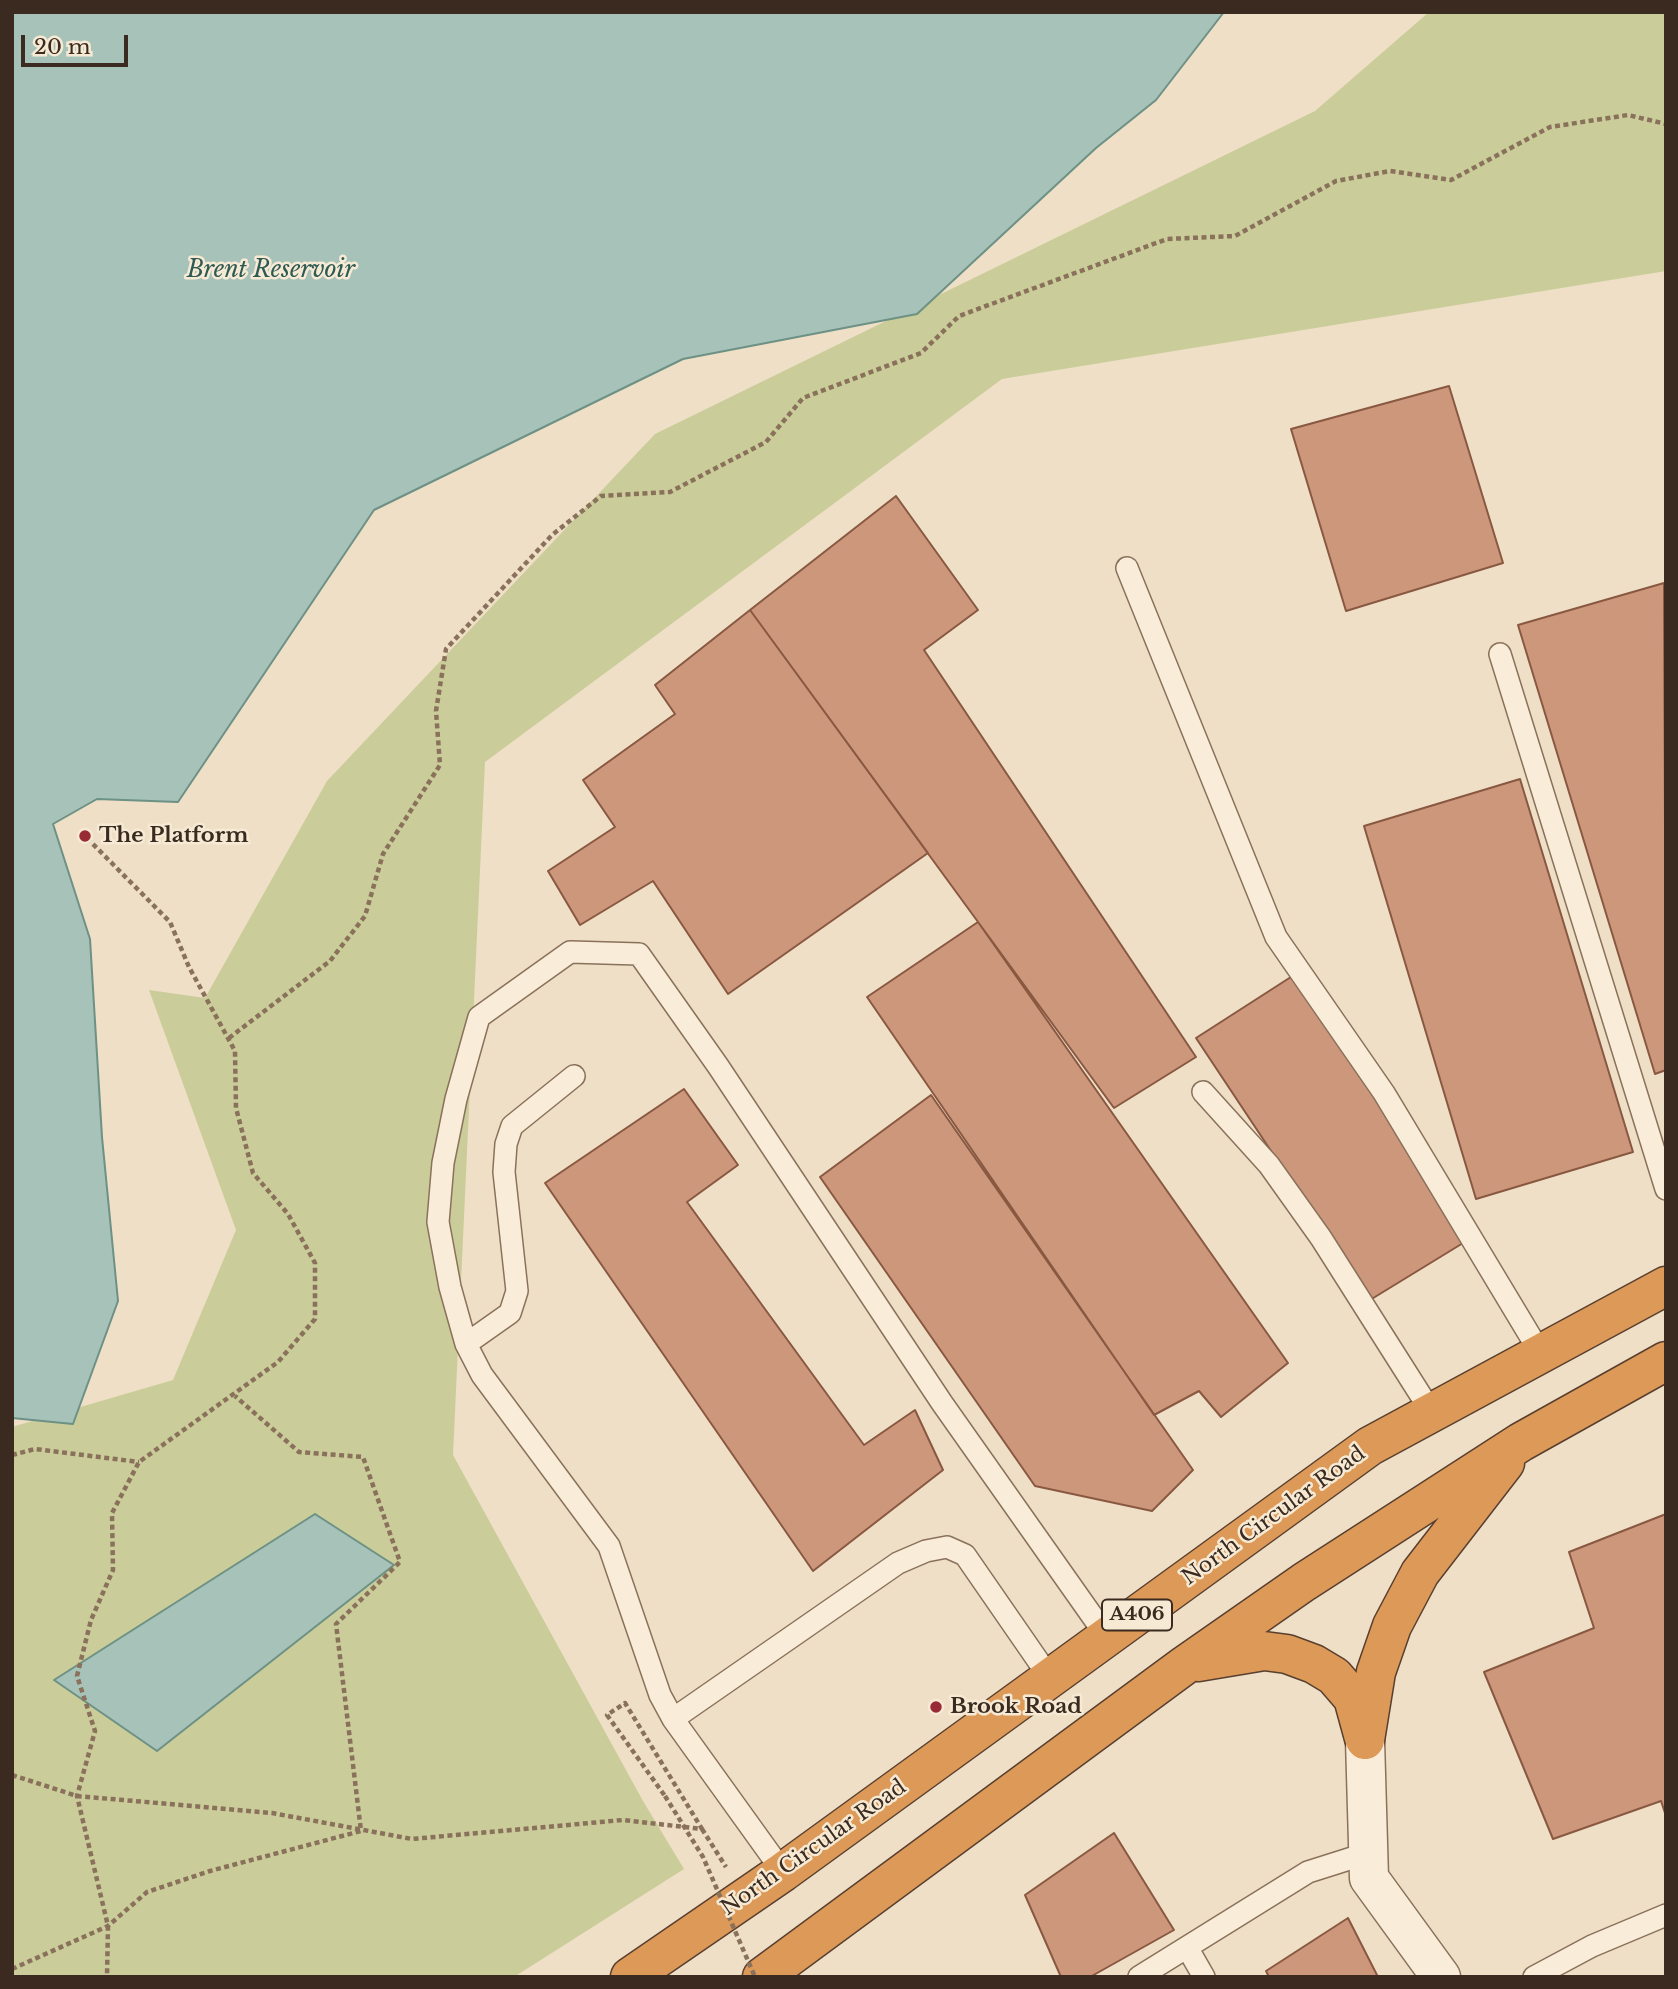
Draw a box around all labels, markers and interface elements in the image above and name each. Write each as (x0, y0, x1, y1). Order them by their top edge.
scale bar (24, 21, 131, 65)
text: 20 m (34, 34, 91, 60)
water label: Brent Reservoir (187, 257, 355, 285)
place label: The Platform (99, 823, 248, 849)
marker: The Platform (77, 828, 93, 844)
street label: North Circular Road (1178, 1441, 1370, 1591)
road number: A406 (1102, 1600, 1172, 1630)
place label: Brook Road (950, 1694, 1082, 1720)
marker: Brook Road (928, 1699, 944, 1715)
street label: North Circular Road (717, 1775, 911, 1921)

